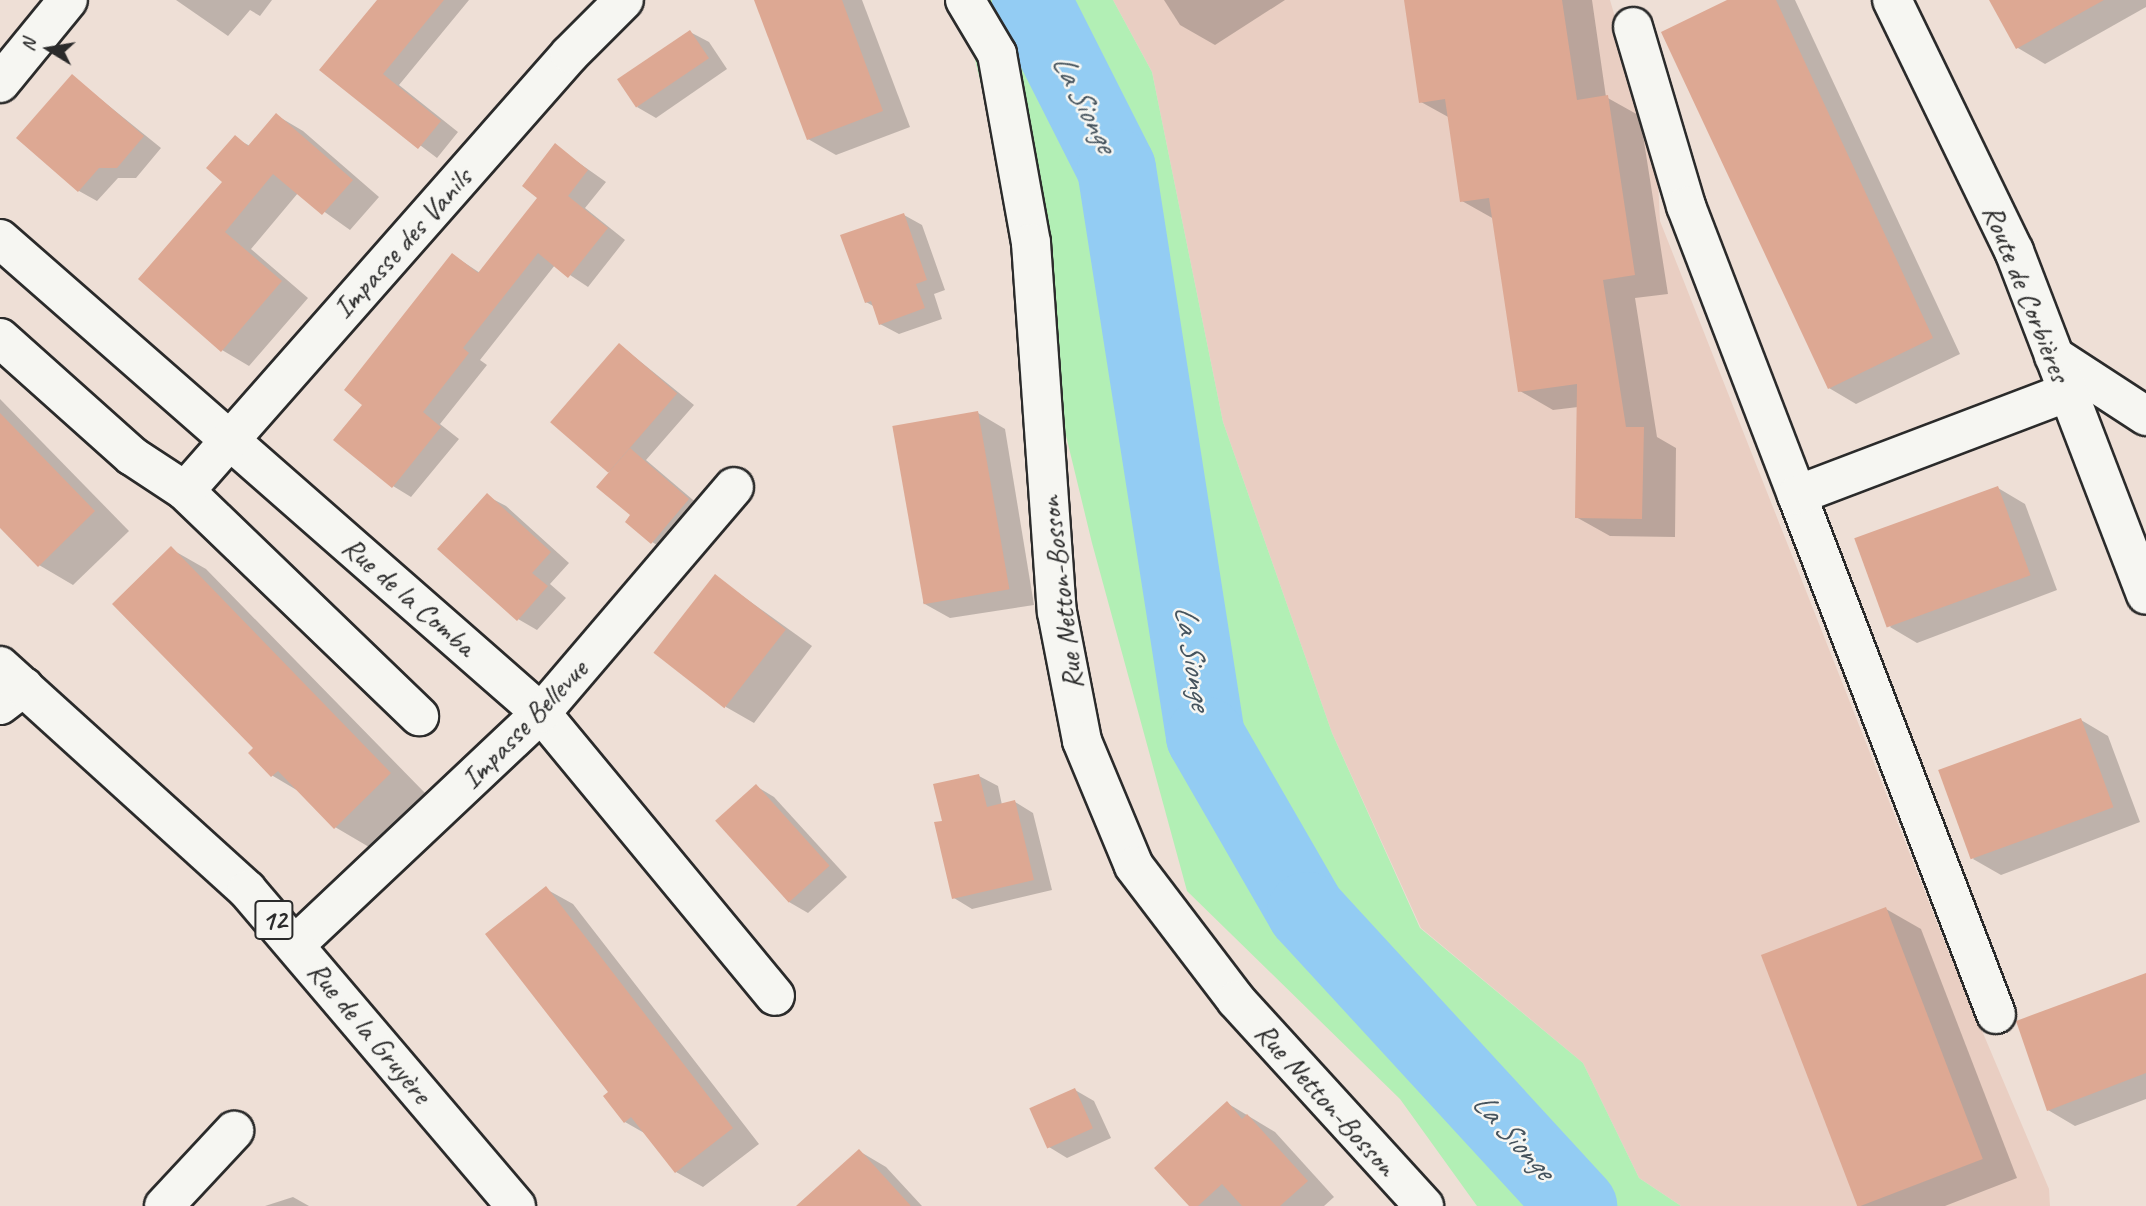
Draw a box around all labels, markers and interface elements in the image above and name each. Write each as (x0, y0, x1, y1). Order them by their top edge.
north arrow (14, 14, 84, 84)
text: N (15, 37, 41, 53)
water label: La Sionge (1043, 48, 1125, 158)
street label: Impasse des Vanils (325, 160, 479, 326)
street label: Route de Corbières (1975, 199, 2079, 387)
street label: Rue Netton-Bosson (1031, 494, 1091, 692)
street label: Rue de la Comba (335, 529, 483, 663)
water label: La Sionge (1166, 602, 1220, 712)
street label: Impasse Bellevue (453, 651, 595, 797)
road number: 12 (253, 895, 295, 944)
street label: Rue de la Gruyère (300, 954, 440, 1110)
street label: Rue Netton-Bosson (1247, 1014, 1405, 1184)
water label: La Sionge (1464, 1084, 1562, 1188)

